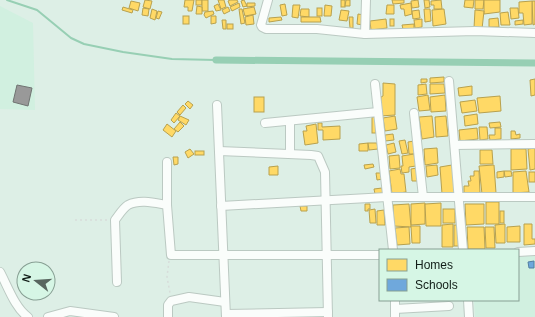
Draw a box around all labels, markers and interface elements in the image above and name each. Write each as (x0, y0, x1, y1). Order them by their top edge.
legend (379, 249, 519, 301)
text: Homes (415, 258, 453, 272)
north arrow (16, 261, 56, 301)
text: N (20, 272, 33, 284)
text: Schools (415, 278, 458, 292)

